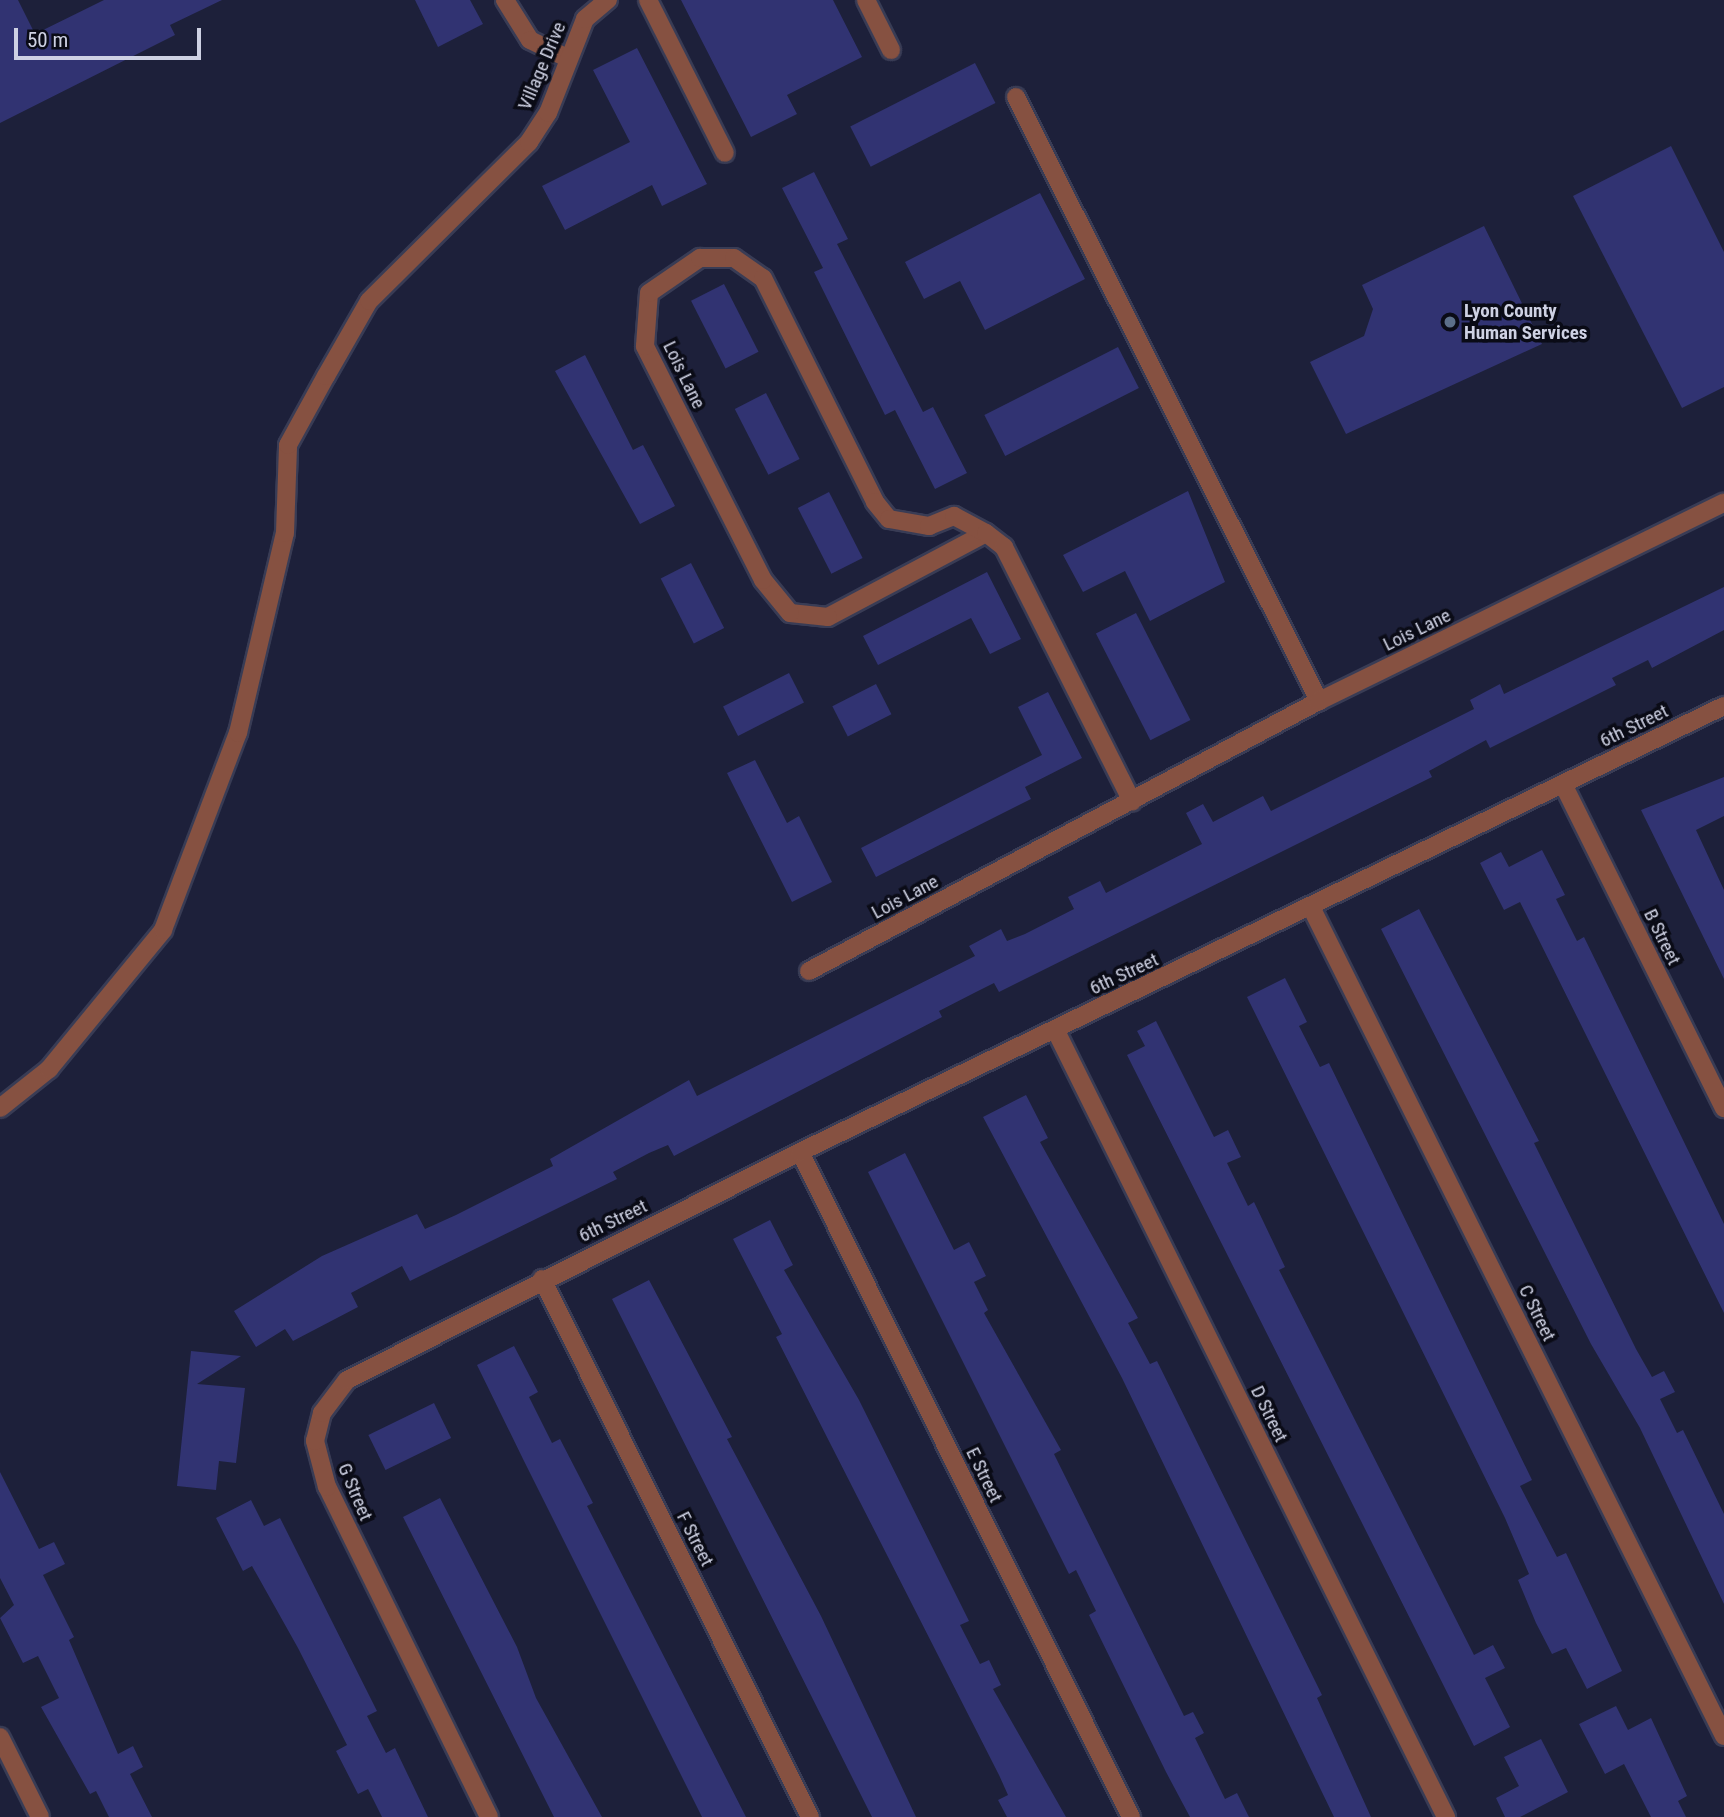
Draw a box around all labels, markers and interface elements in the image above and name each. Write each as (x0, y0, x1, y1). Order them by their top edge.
scale bar (18, 14, 205, 58)
street label: Village Drive (513, 19, 571, 113)
text: 50 m (27, 28, 68, 52)
place label: Lyon County Human Services (1464, 300, 1587, 344)
marker: Lyon County Human Services (1442, 314, 1458, 330)
street label: Lois Lane (658, 338, 710, 412)
street label: Lois Lane (1380, 604, 1454, 656)
street label: 6th Street (1596, 700, 1672, 752)
street label: Lois Lane (868, 870, 942, 924)
street label: B Street (1639, 905, 1685, 969)
street label: 6th Street (1086, 948, 1162, 1000)
street label: 6th Street (575, 1195, 651, 1247)
street label: C Street (1514, 1281, 1560, 1345)
street label: D Street (1246, 1382, 1292, 1446)
street label: E Street (961, 1444, 1007, 1506)
street label: G Street (333, 1460, 377, 1524)
street label: F Street (672, 1508, 718, 1570)

